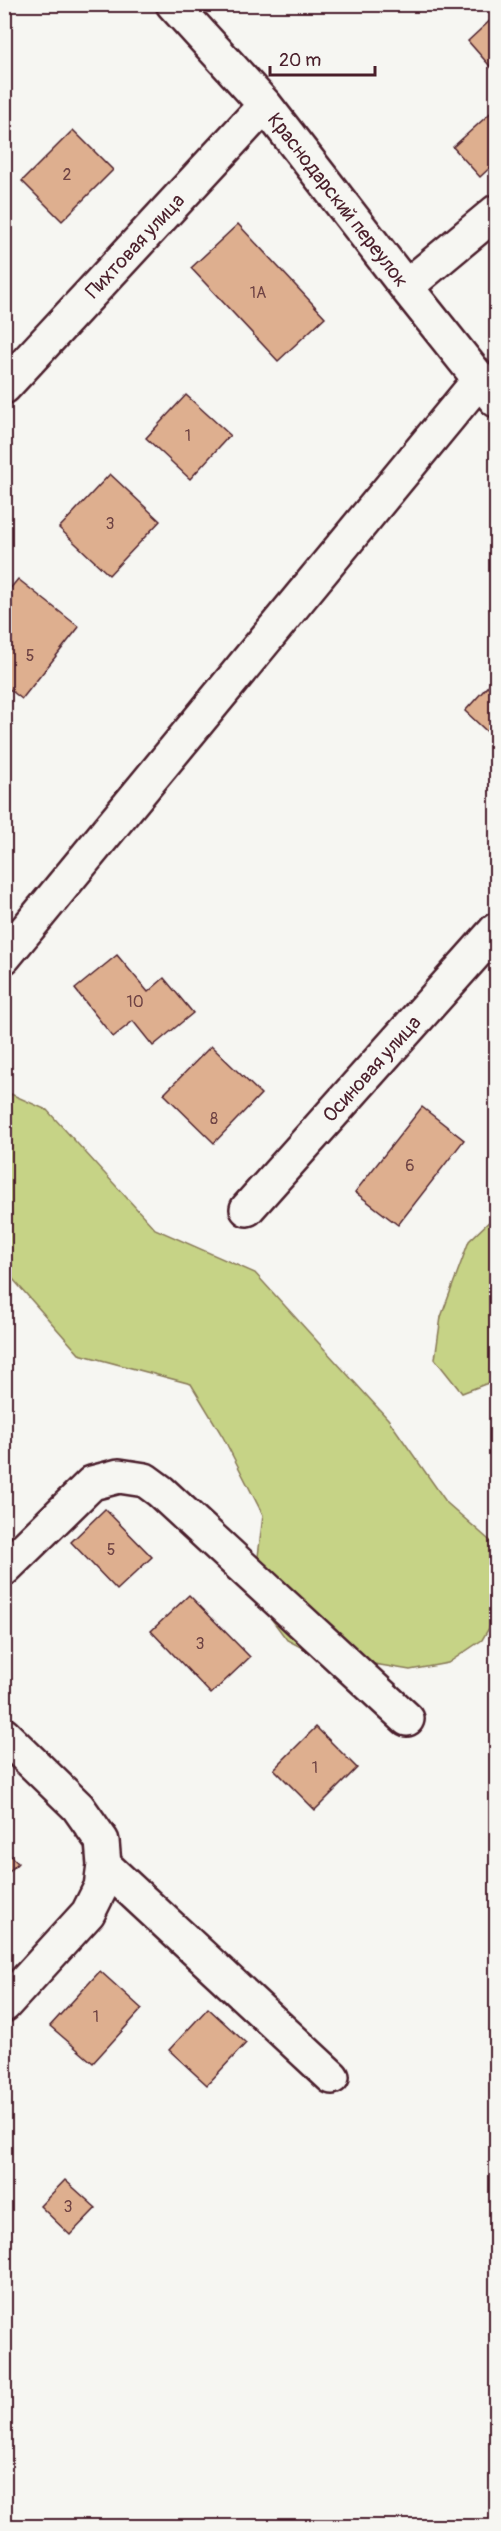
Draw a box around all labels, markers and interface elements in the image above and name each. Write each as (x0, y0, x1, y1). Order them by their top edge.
scale bar (270, 39, 375, 77)
text: 20 m (279, 49, 321, 72)
street label: Краснодарский переулок (262, 108, 414, 292)
house number: 2 (63, 165, 72, 185)
street label: Пихтовая улица (80, 188, 190, 304)
house number: 1А (250, 283, 266, 303)
house number: 1 (185, 426, 191, 446)
house number: 3 (106, 514, 115, 534)
house number: 5 (26, 646, 34, 666)
house number: 10 (126, 992, 144, 1012)
street label: Осиновая улица (317, 1010, 427, 1128)
house number: 8 (210, 1109, 218, 1129)
house number: 6 (405, 1156, 415, 1176)
house number: 5 (107, 1540, 115, 1560)
house number: 3 (196, 1634, 205, 1654)
house number: 1 (312, 1758, 318, 1778)
house number: 1 (93, 2007, 99, 2027)
house number: 3 (64, 2197, 73, 2217)

